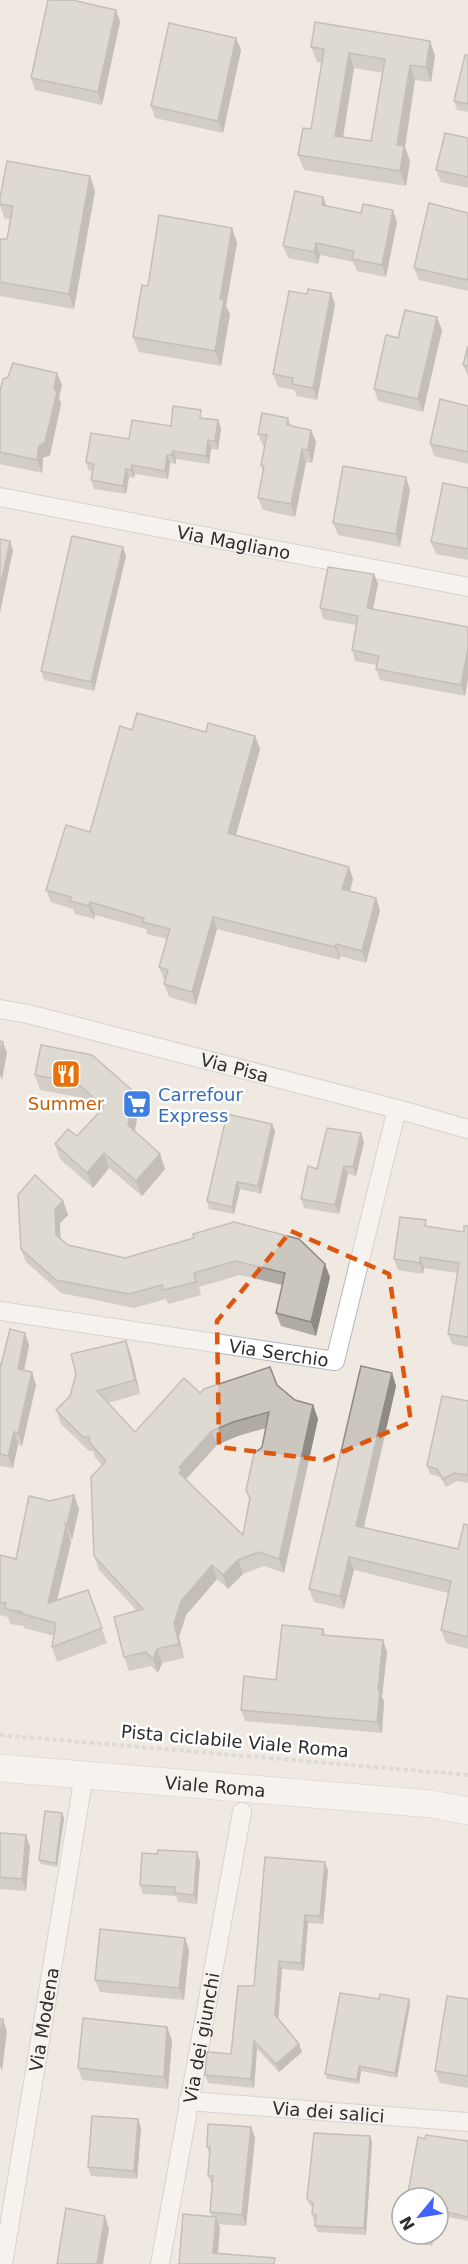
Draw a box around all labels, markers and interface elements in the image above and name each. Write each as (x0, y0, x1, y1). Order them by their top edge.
street label: Via Magliano (175, 521, 292, 563)
street label: Via Pisa (198, 1048, 271, 1086)
restaurant icon: Summer (50, 1058, 82, 1090)
place label: Carrefour Express (158, 1084, 244, 1126)
supermarket icon: Carrefour Express (121, 1088, 153, 1120)
place label: Summer (28, 1093, 105, 1114)
street label: Via Serchio (228, 1335, 330, 1370)
street label: Pista ciclabile Viale Roma (120, 1721, 350, 1761)
street label: Viale Roma (164, 1771, 266, 1801)
street label: Via Modena (25, 1966, 62, 2073)
street label: Via dei giunchi (179, 1971, 223, 2105)
street label: Via dei salici (272, 2097, 385, 2126)
north arrow (390, 2186, 450, 2246)
text: N (396, 2213, 419, 2234)

